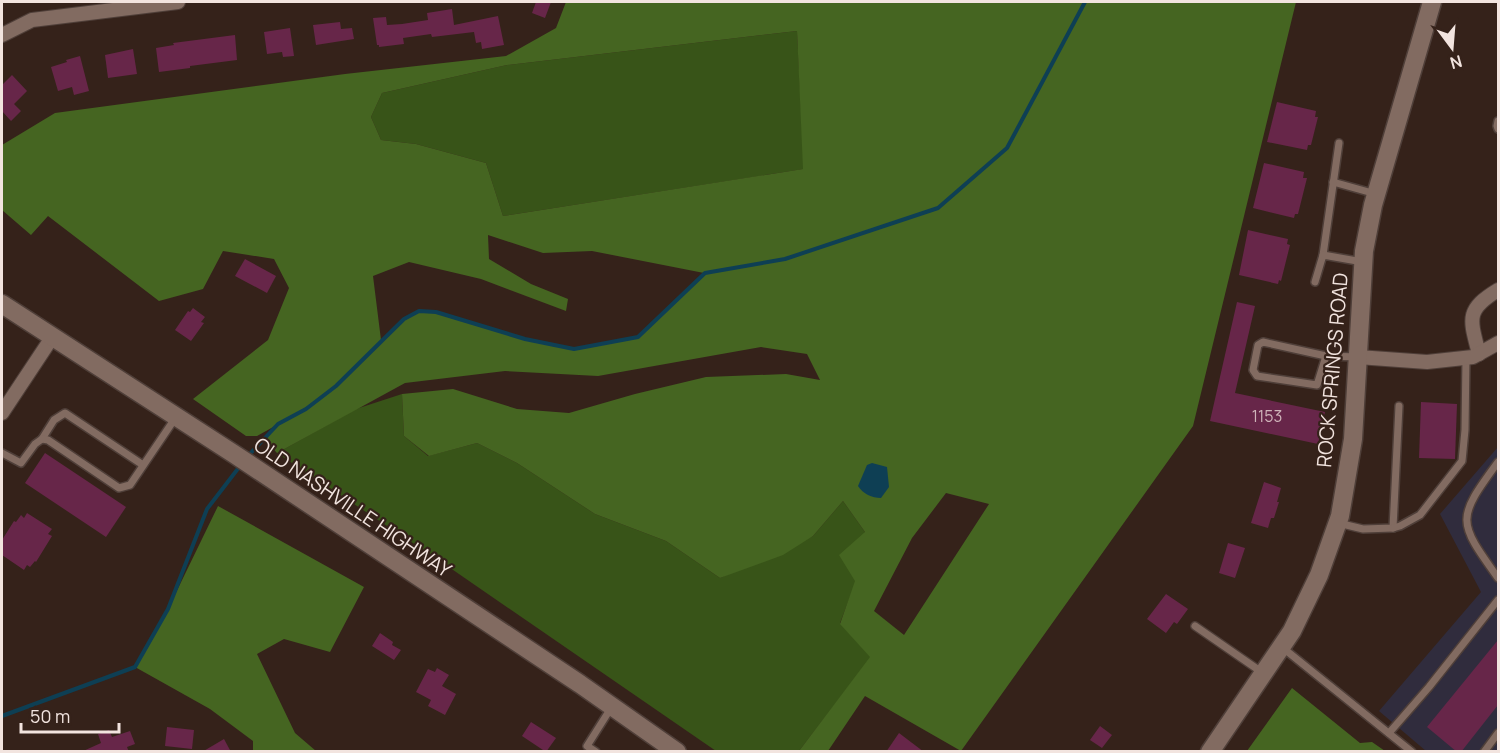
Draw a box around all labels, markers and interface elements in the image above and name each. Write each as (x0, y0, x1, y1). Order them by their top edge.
north arrow (1422, 18, 1482, 78)
text: N (1448, 50, 1465, 75)
street label: ROCK SPRINGS ROAD (1310, 271, 1354, 469)
house number: 1153 (1252, 405, 1282, 427)
street label: OLD NASHVILLE HIGHWAY (249, 431, 458, 584)
scale bar (21, 696, 118, 734)
text: 50 m (30, 704, 70, 728)

